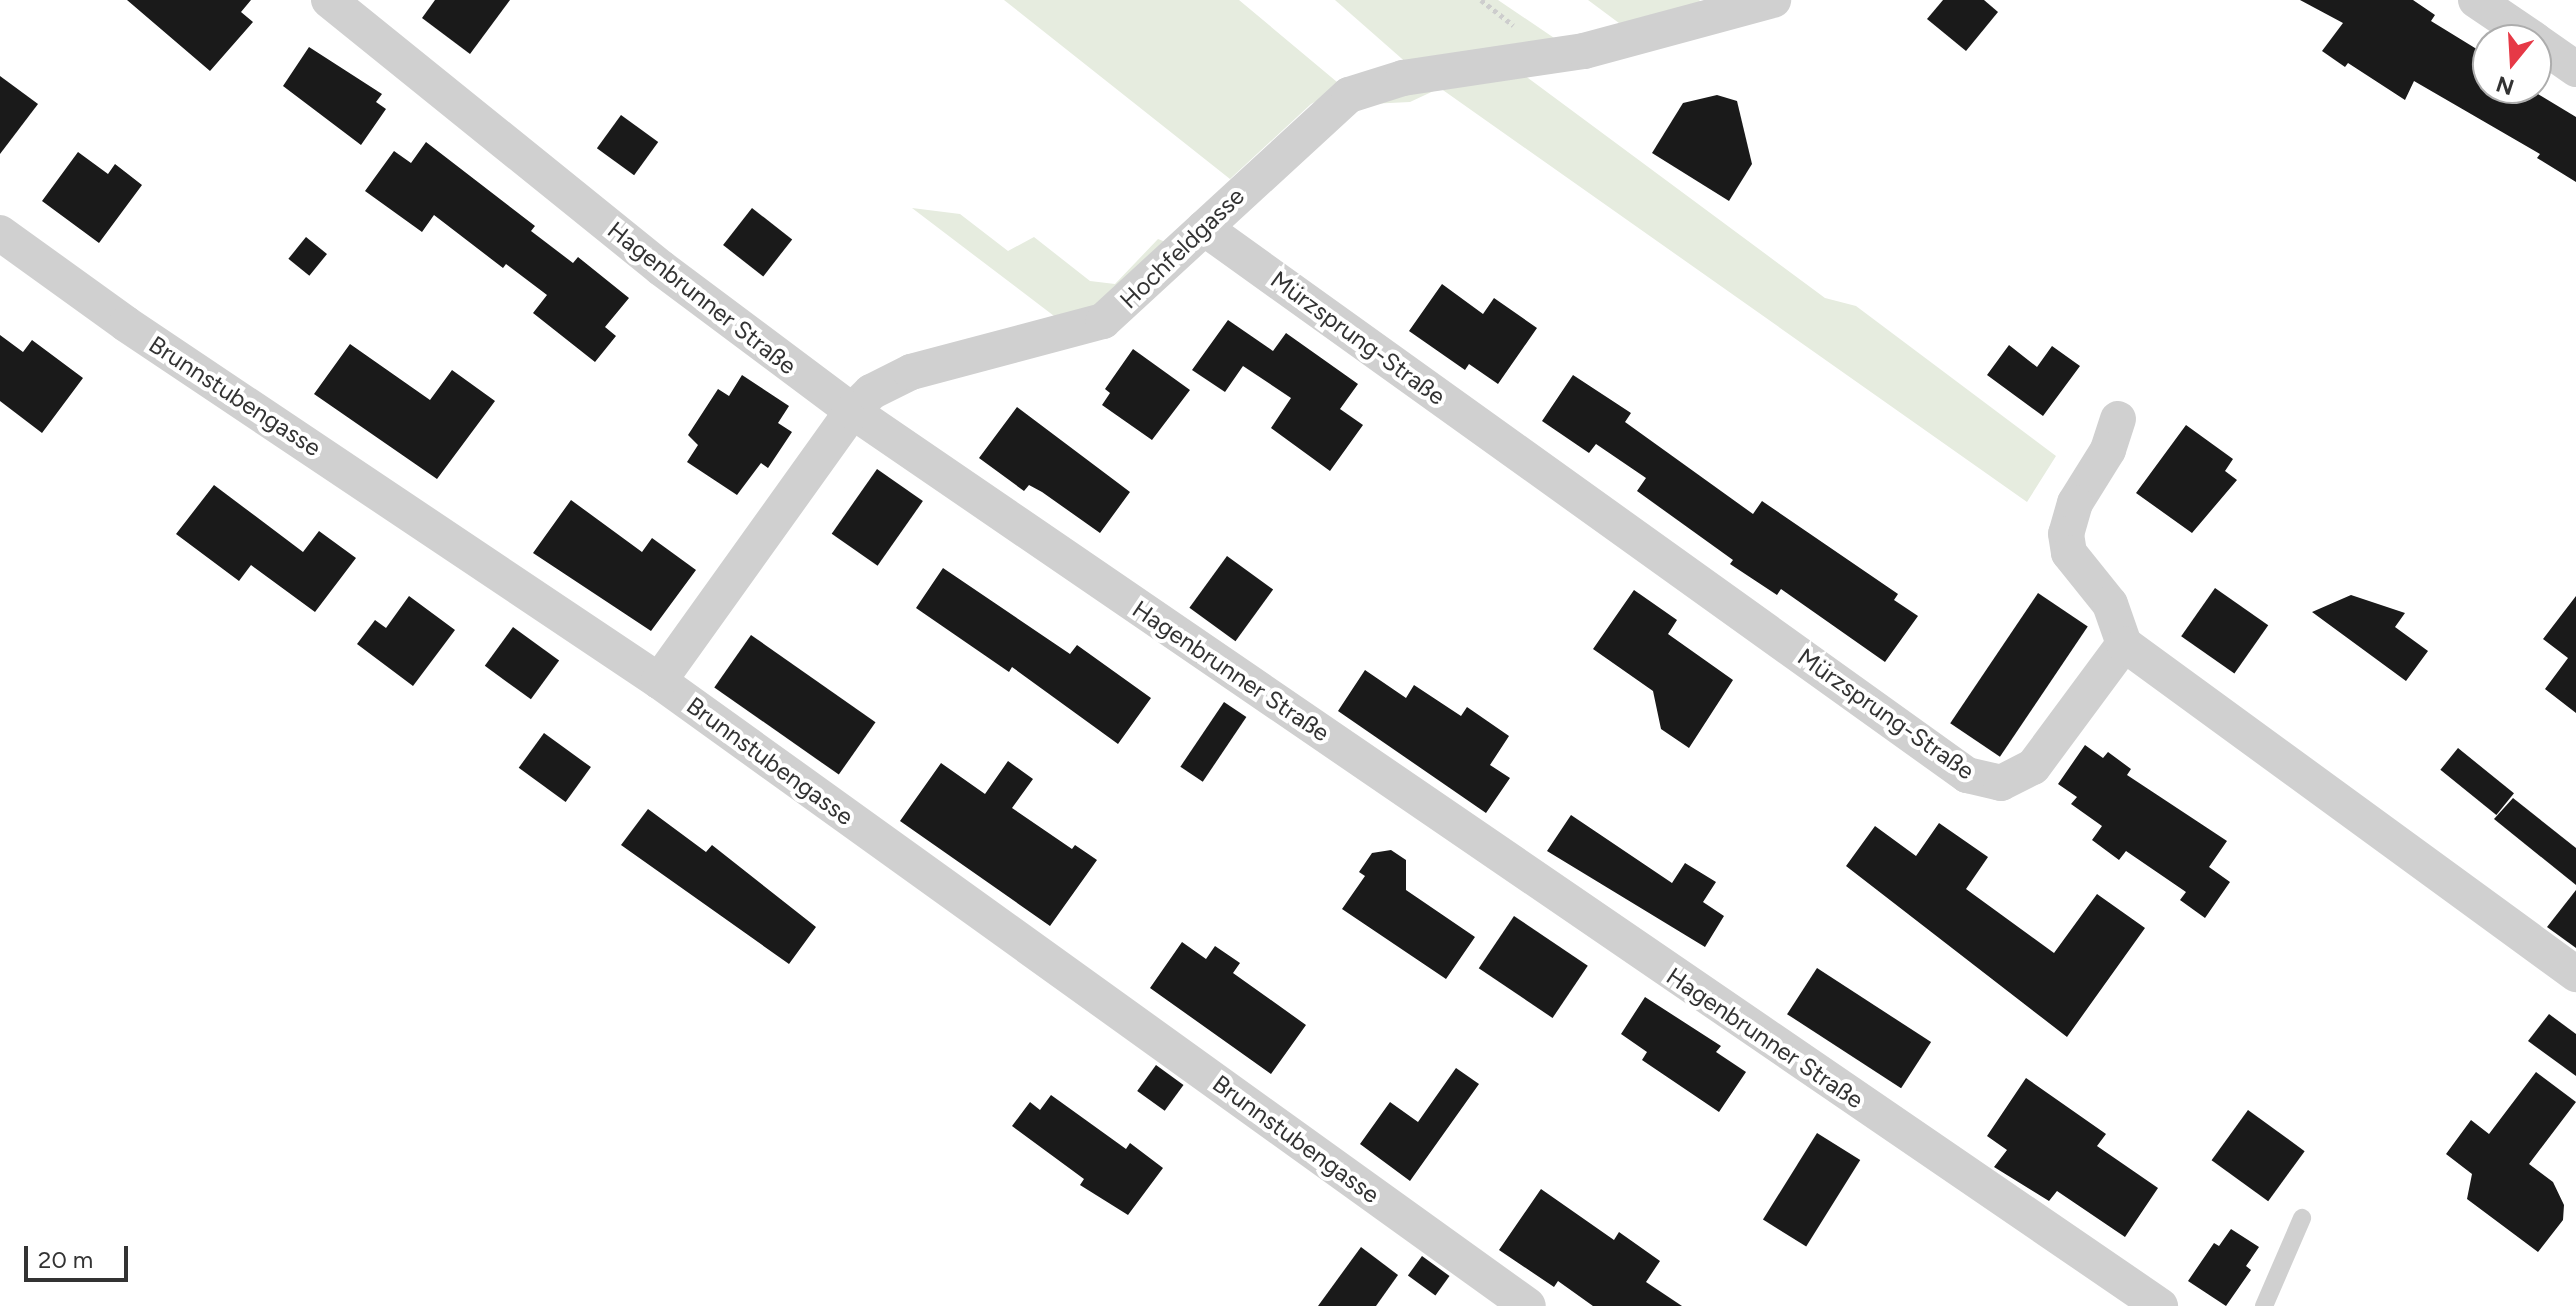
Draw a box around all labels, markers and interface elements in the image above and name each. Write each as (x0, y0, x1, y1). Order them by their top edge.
north arrow (2472, 24, 2552, 104)
text: N (2493, 70, 2517, 101)
street label: Hochfeldgasse (1114, 182, 1250, 314)
street label: Hagenbrunner Straße (602, 215, 802, 381)
street label: Mürzsprung-Straße (1265, 265, 1451, 411)
street label: Brunnstubengasse (144, 330, 326, 462)
street label: Hagenbrunner Straße (1127, 594, 1335, 748)
street label: Mürzsprung-Straße (1792, 642, 1980, 786)
street label: Brunnstubengasse (681, 691, 859, 831)
street label: Hagenbrunner Straße (1661, 961, 1869, 1115)
street label: Brunnstubengasse (1207, 1069, 1385, 1209)
scale bar (28, 1230, 132, 1280)
text: 20 m (38, 1245, 93, 1274)

